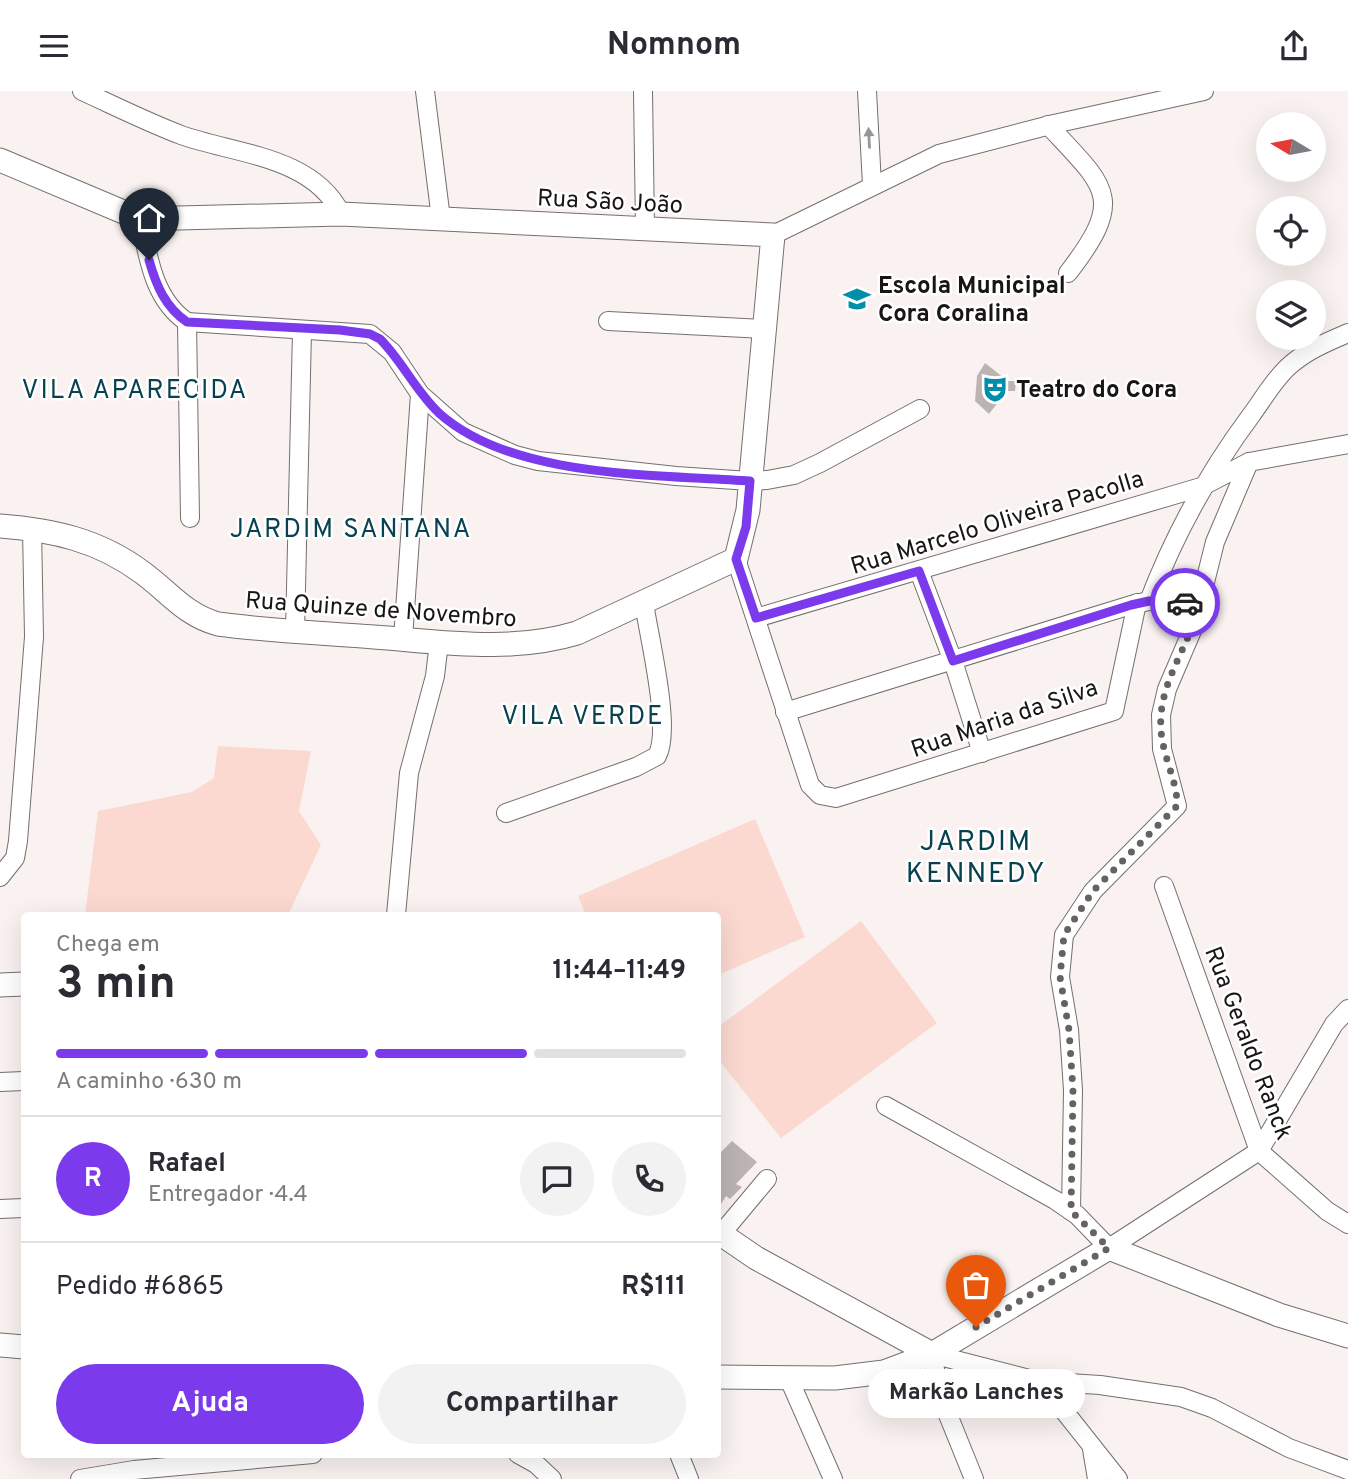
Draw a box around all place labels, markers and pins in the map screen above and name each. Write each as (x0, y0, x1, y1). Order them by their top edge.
pin (119, 188, 179, 260)
place label: Escola Municipal Cora Coralina (878, 272, 1066, 330)
school or university icon: Escola Municipal Cora Coralina (842, 284, 872, 314)
theatre icon: Teatro do Cora (980, 374, 1010, 404)
place label: Teatro do Cora (1016, 376, 1177, 406)
pin (946, 1255, 1006, 1327)
callout: Markão Lanches (867, 1369, 1084, 1418)

